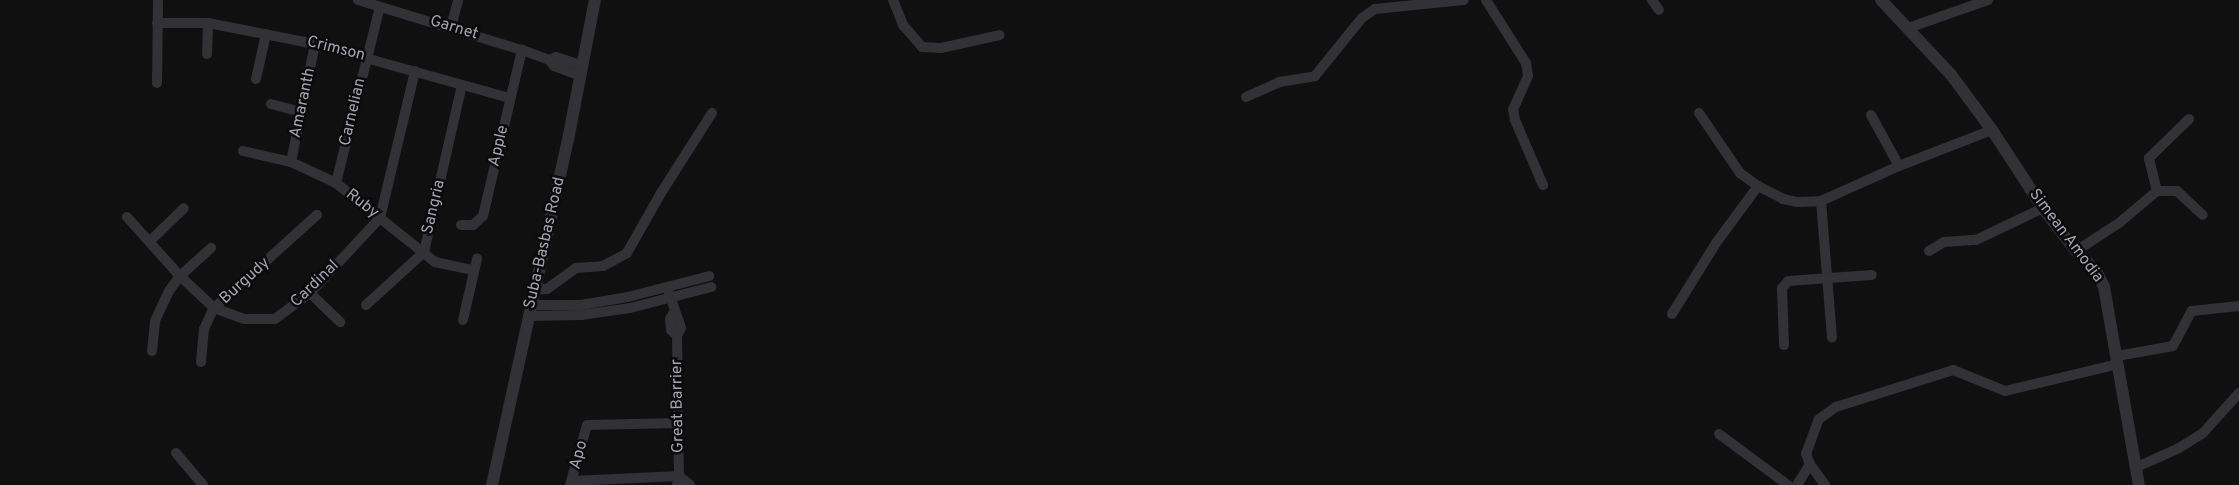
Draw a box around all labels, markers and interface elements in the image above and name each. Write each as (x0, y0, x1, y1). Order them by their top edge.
street label: Garnet (428, 12, 480, 44)
street label: Crimson (305, 33, 367, 65)
street label: Amaranth (286, 66, 320, 140)
street label: Carnelian (336, 76, 370, 148)
street label: Apple (485, 124, 513, 168)
street label: Suba-Basbas Road (520, 175, 570, 311)
street label: Sangria (418, 178, 450, 236)
street label: Ruby (342, 185, 382, 223)
street label: Simean Amodia (2024, 185, 2108, 287)
street label: Burgudy (216, 254, 274, 308)
street label: Cardinal (287, 256, 343, 312)
street label: Great Barrier (668, 359, 688, 453)
street label: Apo (566, 438, 592, 472)

